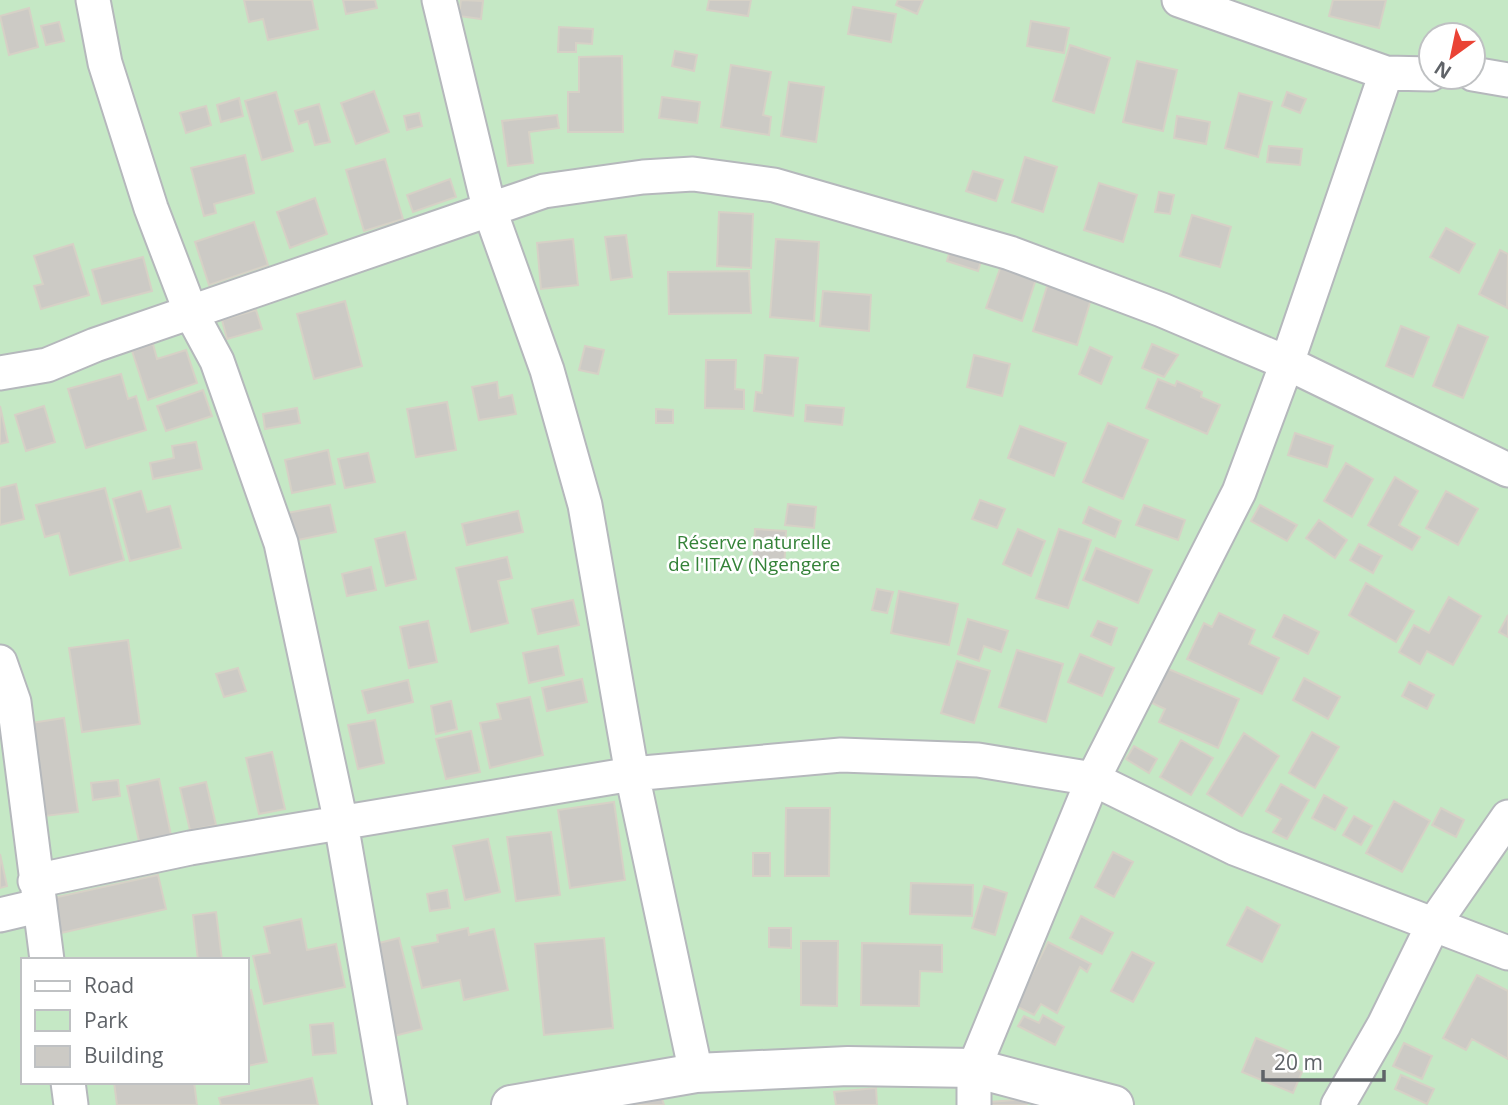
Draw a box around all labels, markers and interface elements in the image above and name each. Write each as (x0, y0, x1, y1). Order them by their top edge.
north arrow (1417, 21, 1487, 91)
text: N (1429, 55, 1456, 85)
park label: Réserve naturelle de l'ITAV (Ngengere (668, 529, 840, 577)
legend (21, 958, 248, 1084)
text: Road (84, 971, 134, 999)
text: Park (84, 1006, 128, 1034)
scale bar (1263, 1038, 1384, 1082)
text: Building (84, 1041, 163, 1069)
text: 20 m (1274, 1048, 1323, 1076)

